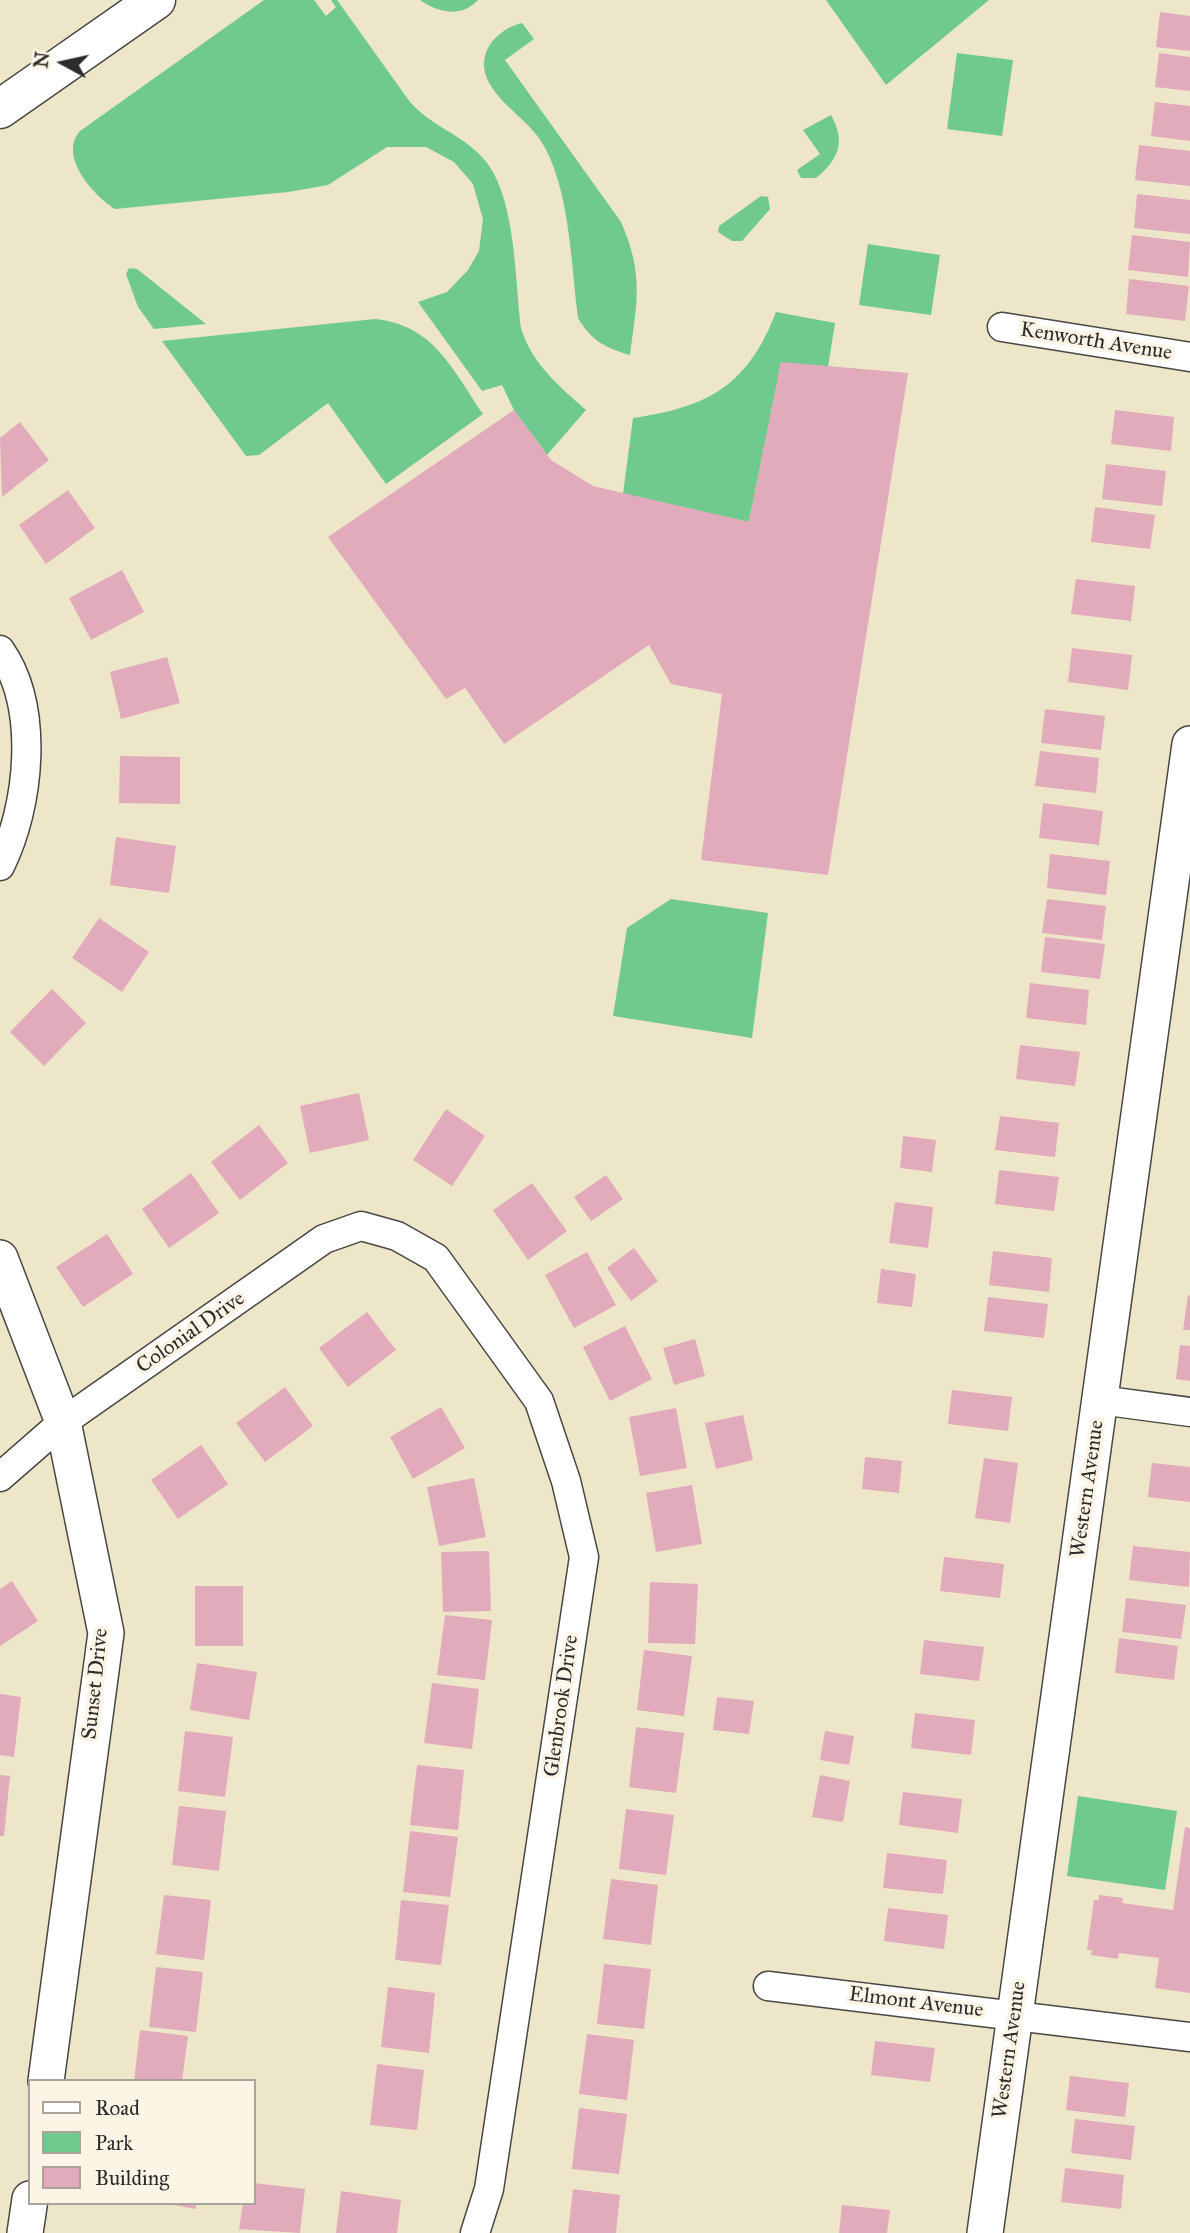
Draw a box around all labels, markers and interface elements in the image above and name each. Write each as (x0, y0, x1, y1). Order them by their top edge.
north arrow (28, 28, 98, 98)
text: N (29, 50, 54, 70)
street label: Kenworth Avenue (1018, 318, 1174, 366)
street label: Colonial Drive (132, 1287, 250, 1379)
street label: Western Avenue (1066, 1419, 1110, 1559)
street label: Sunset Drive (78, 1627, 114, 1741)
street label: Glenbrook Drive (540, 1633, 584, 1779)
street label: Western Avenue (988, 1980, 1032, 2120)
street label: Elmont Avenue (847, 1982, 985, 2024)
legend (28, 2079, 256, 2205)
text: Road (95, 2095, 140, 2121)
text: Park (95, 2130, 133, 2156)
text: Building (95, 2165, 169, 2191)

